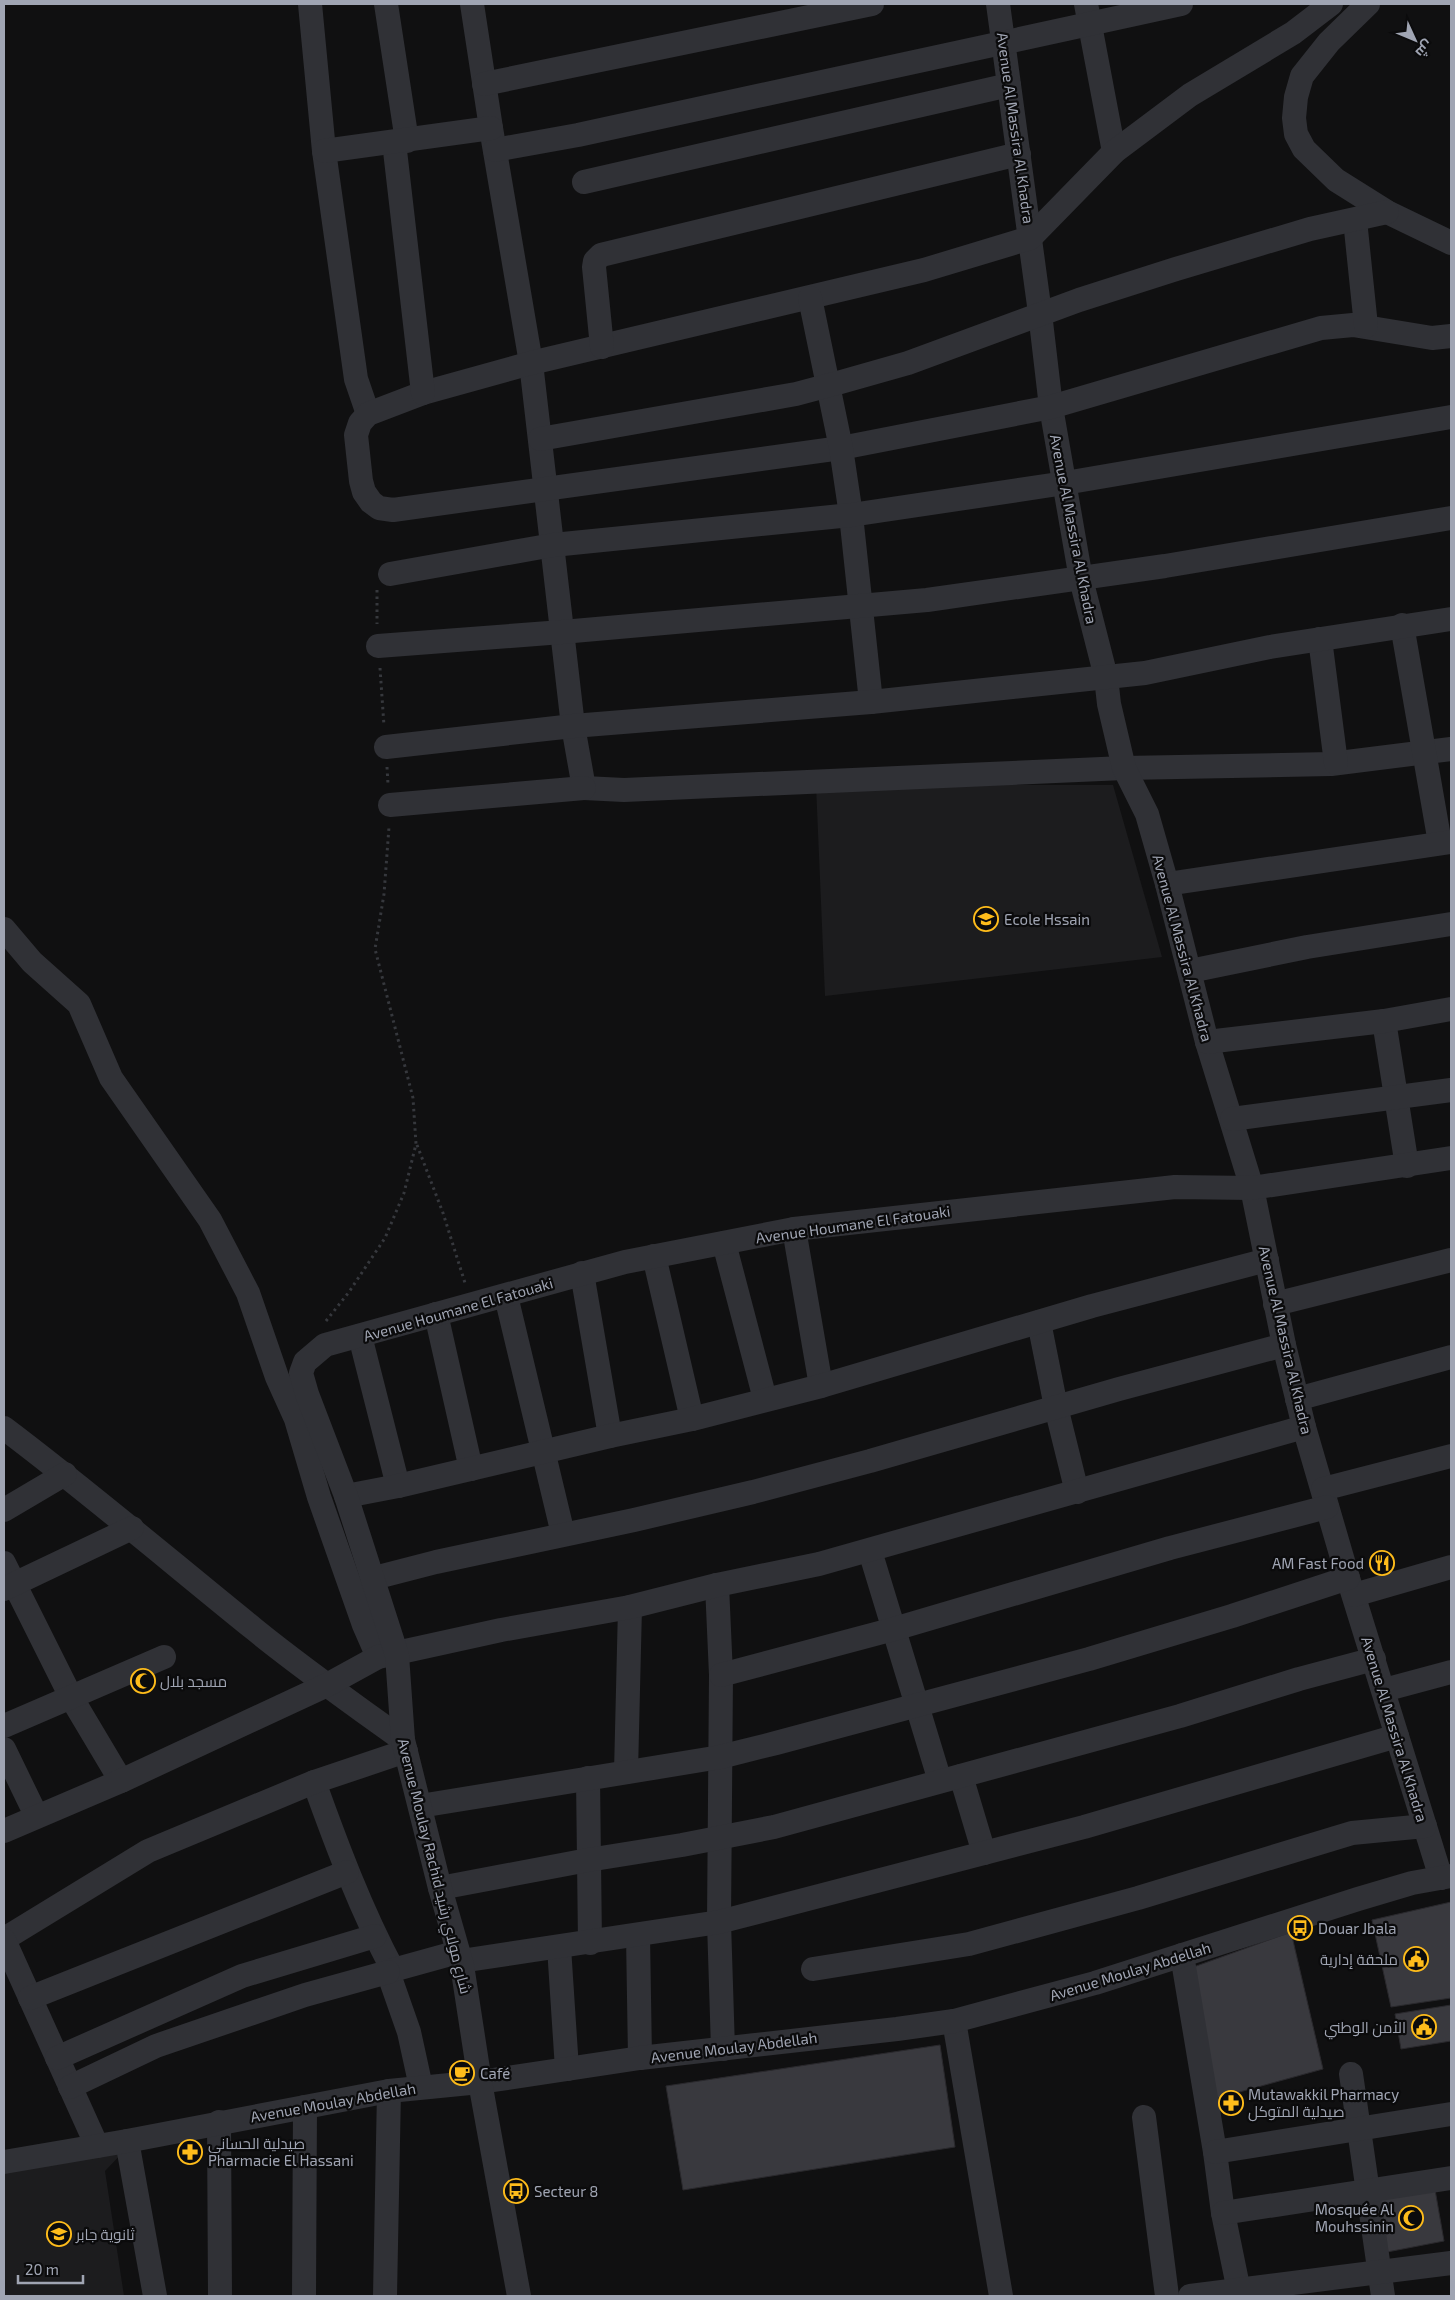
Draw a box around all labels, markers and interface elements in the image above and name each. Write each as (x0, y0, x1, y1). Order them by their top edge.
north arrow (1390, 15, 1440, 65)
street label: Avenue Al Massira Al Khadra (994, 31, 1038, 225)
text: ش (1412, 36, 1437, 62)
street label: Avenue Al Massira Al Khadra (1047, 433, 1101, 625)
street label: Avenue Al Massira Al Khadra (1149, 852, 1217, 1044)
school or university icon: Ecole Hssain (973, 906, 999, 932)
place label: Ecole Hssain (1004, 910, 1090, 928)
street label: Avenue Houmane El Fatouaki (755, 1201, 951, 1247)
street label: Avenue Al Massira Al Khadra (1256, 1244, 1316, 1436)
street label: Avenue Houmane El Fatouaki (361, 1273, 555, 1345)
restaurant icon: AM Fast Food (1369, 1550, 1395, 1576)
place label: AM Fast Food (1272, 1554, 1364, 1572)
street label: Avenue Al Massira Al Khadra (1358, 1634, 1432, 1824)
mosque icon: مسجد بلال (130, 1668, 156, 1694)
place label: مسجد بلال (160, 1672, 227, 1691)
street label: Avenue Moulay Rachid شارع مولاي رشيد (391, 1736, 476, 1997)
bus stop icon: Douar Jbala (1287, 1915, 1313, 1941)
place label: Douar Jbala (1318, 1919, 1397, 1937)
street label: Avenue Moulay Abdellah (1047, 1938, 1213, 2004)
public building icon: ملحقة إدارية (1403, 1946, 1429, 1972)
place label: ملحقة إدارية (1320, 1950, 1398, 1969)
public building icon: الأمن الوطني (1411, 2014, 1437, 2040)
place label: الأمن الوطني (1324, 2018, 1406, 2040)
street label: Avenue Moulay Abdellah (650, 2028, 818, 2066)
cafe icon: Café (449, 2060, 475, 2086)
place label: Café (480, 2064, 510, 2082)
street label: Avenue Moulay Abdellah (249, 2079, 417, 2125)
place label: Mutawakkil Pharmacy صيدلية المتوكل (1248, 2085, 1399, 2122)
pharmacy icon: Mutawakkil Pharmacy صيدلية المتوكل (1218, 2090, 1244, 2116)
place label: صيدلية الحساني Pharmacie El Hassani (208, 2134, 354, 2169)
pharmacy icon: صيدلية الحساني Pharmacie El Hassani (177, 2139, 203, 2165)
bus stop icon: Secteur 8 (503, 2178, 529, 2204)
place label: Secteur 8 (534, 2182, 598, 2200)
place label: Mosquée Al Mouhssinin (1315, 2200, 1395, 2235)
mosque icon: Mosquée Al Mouhssinin (1398, 2205, 1424, 2231)
school or university icon: ثانوية جابر (46, 2221, 72, 2247)
place label: ثانوية جابر (75, 2225, 134, 2244)
scale bar (18, 2252, 82, 2284)
text: 20 m (25, 2260, 59, 2278)

